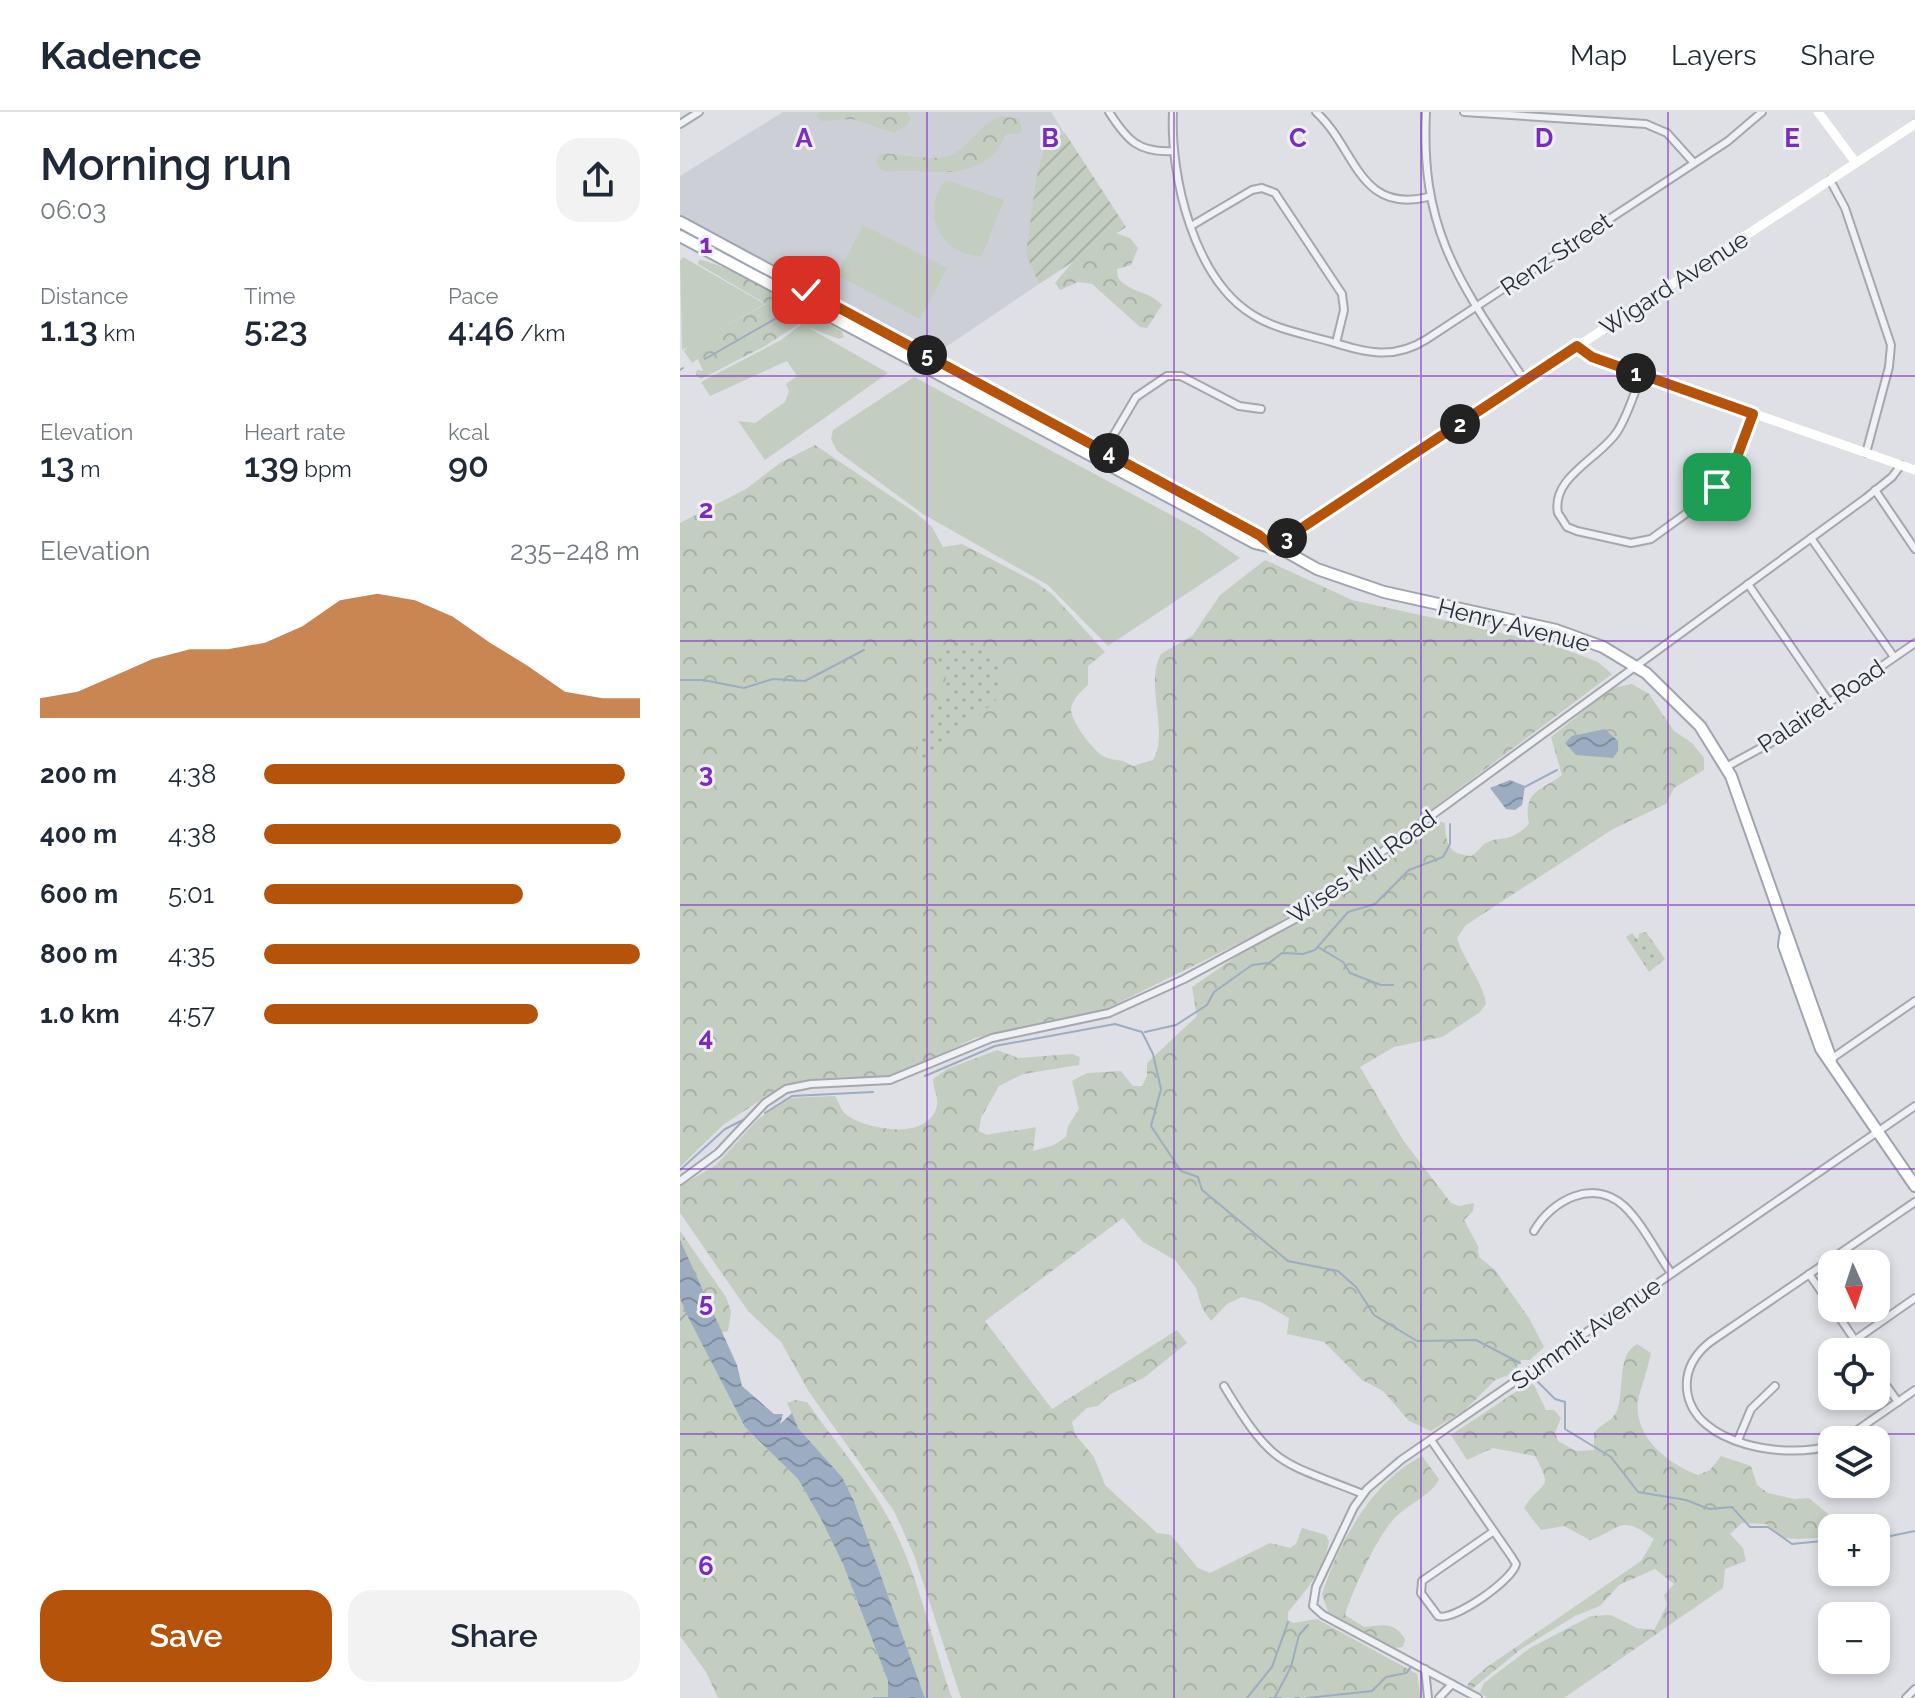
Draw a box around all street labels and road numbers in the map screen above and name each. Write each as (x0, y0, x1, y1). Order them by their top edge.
street label: Renz Street (1495, 206, 1617, 302)
street label: Wigard Avenue (1594, 224, 1754, 342)
street label: Henry Avenue (1435, 592, 1593, 658)
street label: Palairet Road (1752, 653, 1890, 759)
street label: Wises Mill Road (1282, 804, 1442, 930)
street label: Summit Avenue (1506, 1271, 1666, 1395)

